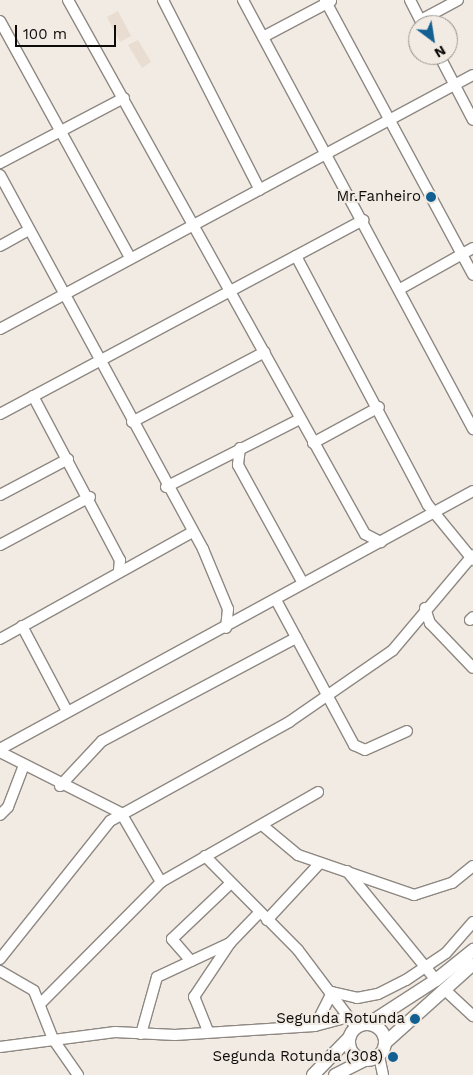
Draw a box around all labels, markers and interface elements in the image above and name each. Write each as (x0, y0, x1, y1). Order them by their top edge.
scale bar (18, 15, 119, 47)
north arrow (408, 15, 458, 65)
text: 100 m (23, 25, 67, 43)
text: N (432, 42, 449, 62)
place label: Mr.Fanheiro (336, 188, 421, 206)
marker: Mr.Fanheiro (425, 191, 437, 203)
place label: Segunda Rotunda (276, 1010, 405, 1028)
marker: Segunda Rotunda (409, 1013, 421, 1025)
place label: Segunda Rotunda (308) (212, 1048, 383, 1066)
marker: Segunda Rotunda (308) (387, 1051, 399, 1063)

